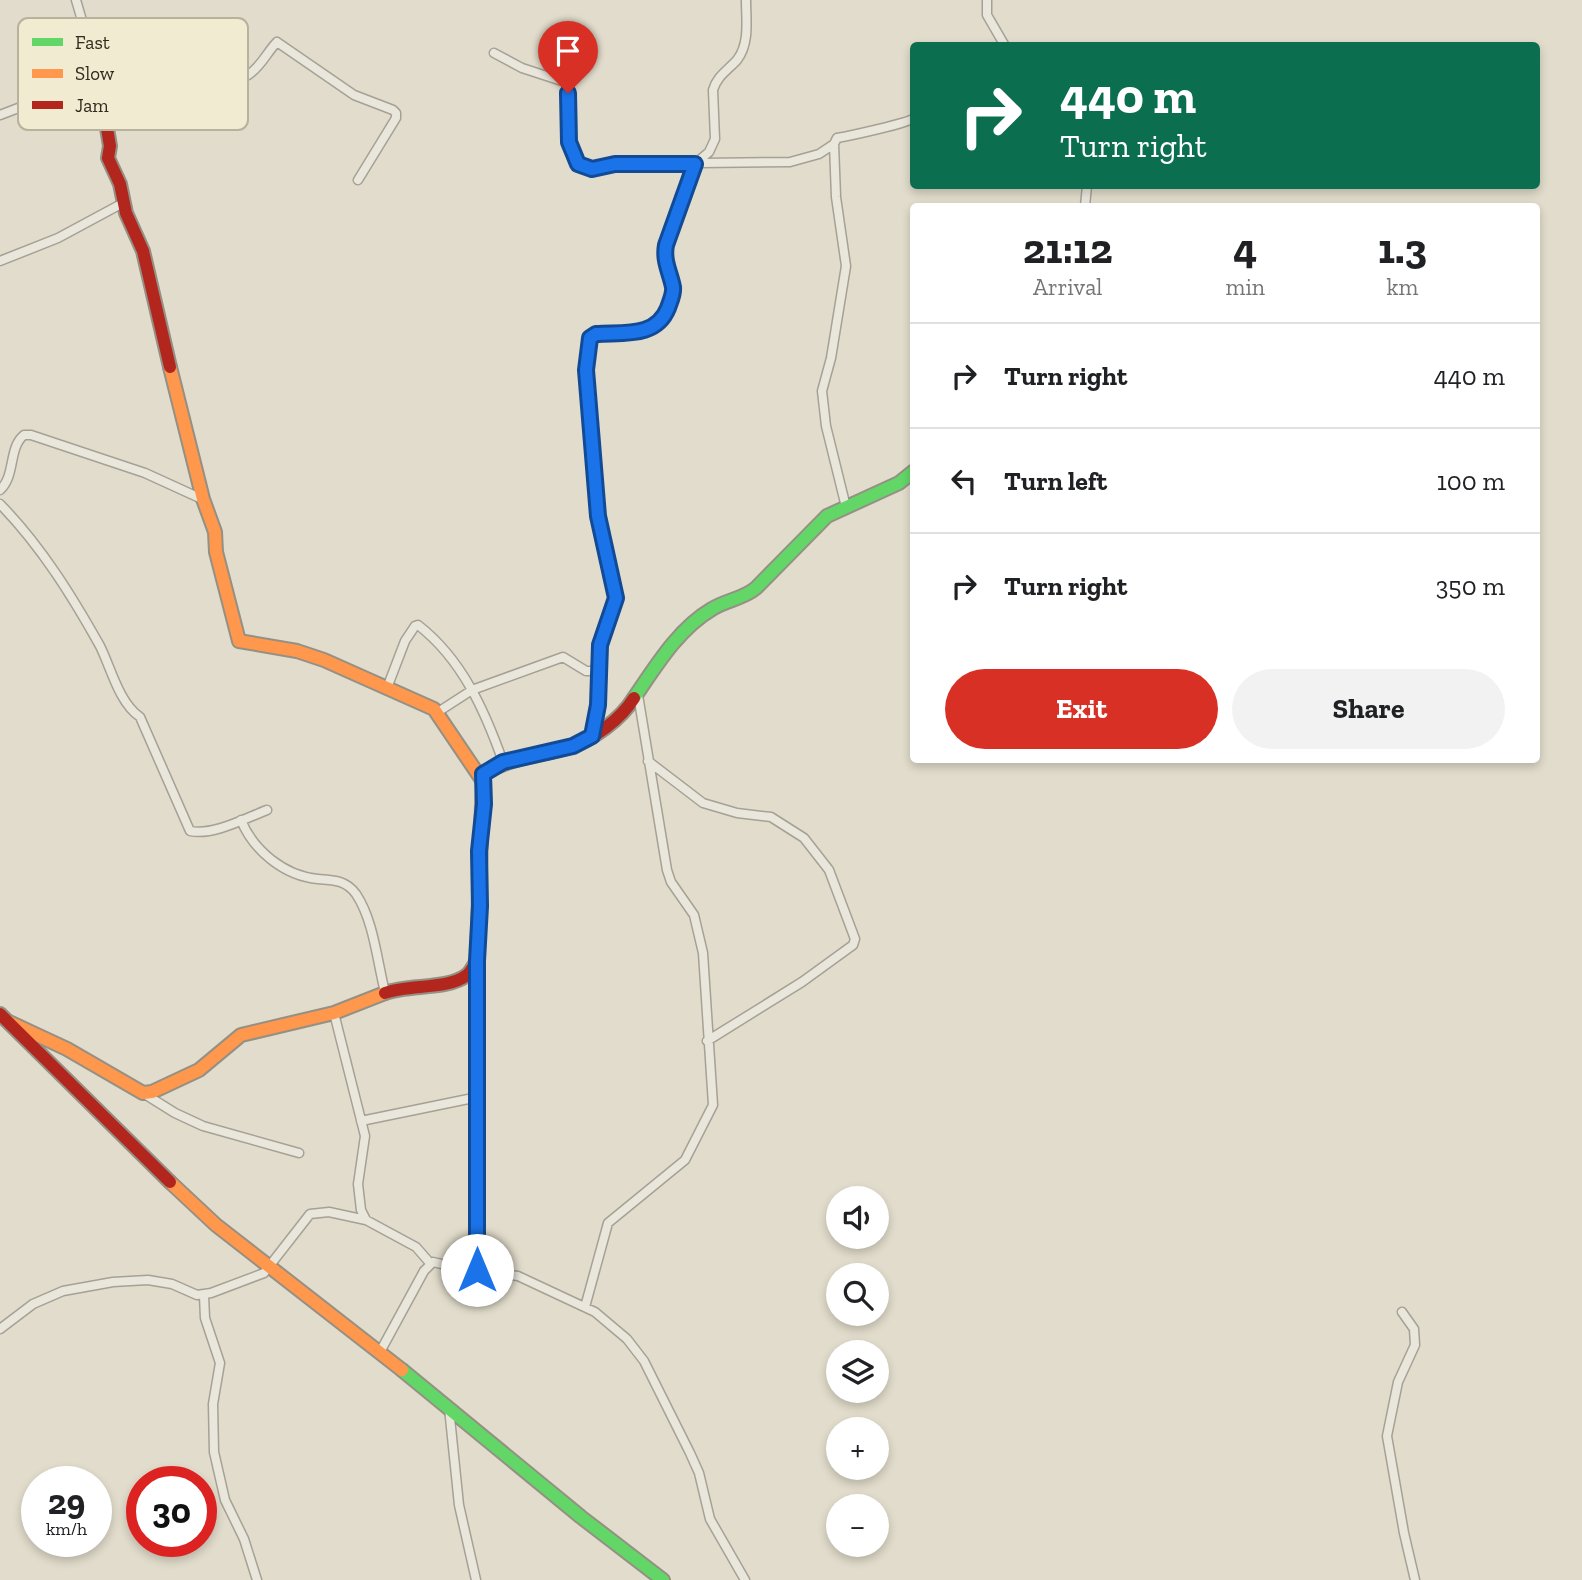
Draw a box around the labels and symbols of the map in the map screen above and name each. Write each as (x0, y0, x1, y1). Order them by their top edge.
legend (18, 18, 248, 130)
pin (538, 21, 598, 93)
text: Fast (75, 31, 110, 54)
text: Slow (75, 62, 115, 85)
text: Jam (75, 94, 109, 117)
position arrow (440, 1233, 514, 1307)
speed limit sign: 30 (126, 1466, 217, 1557)

